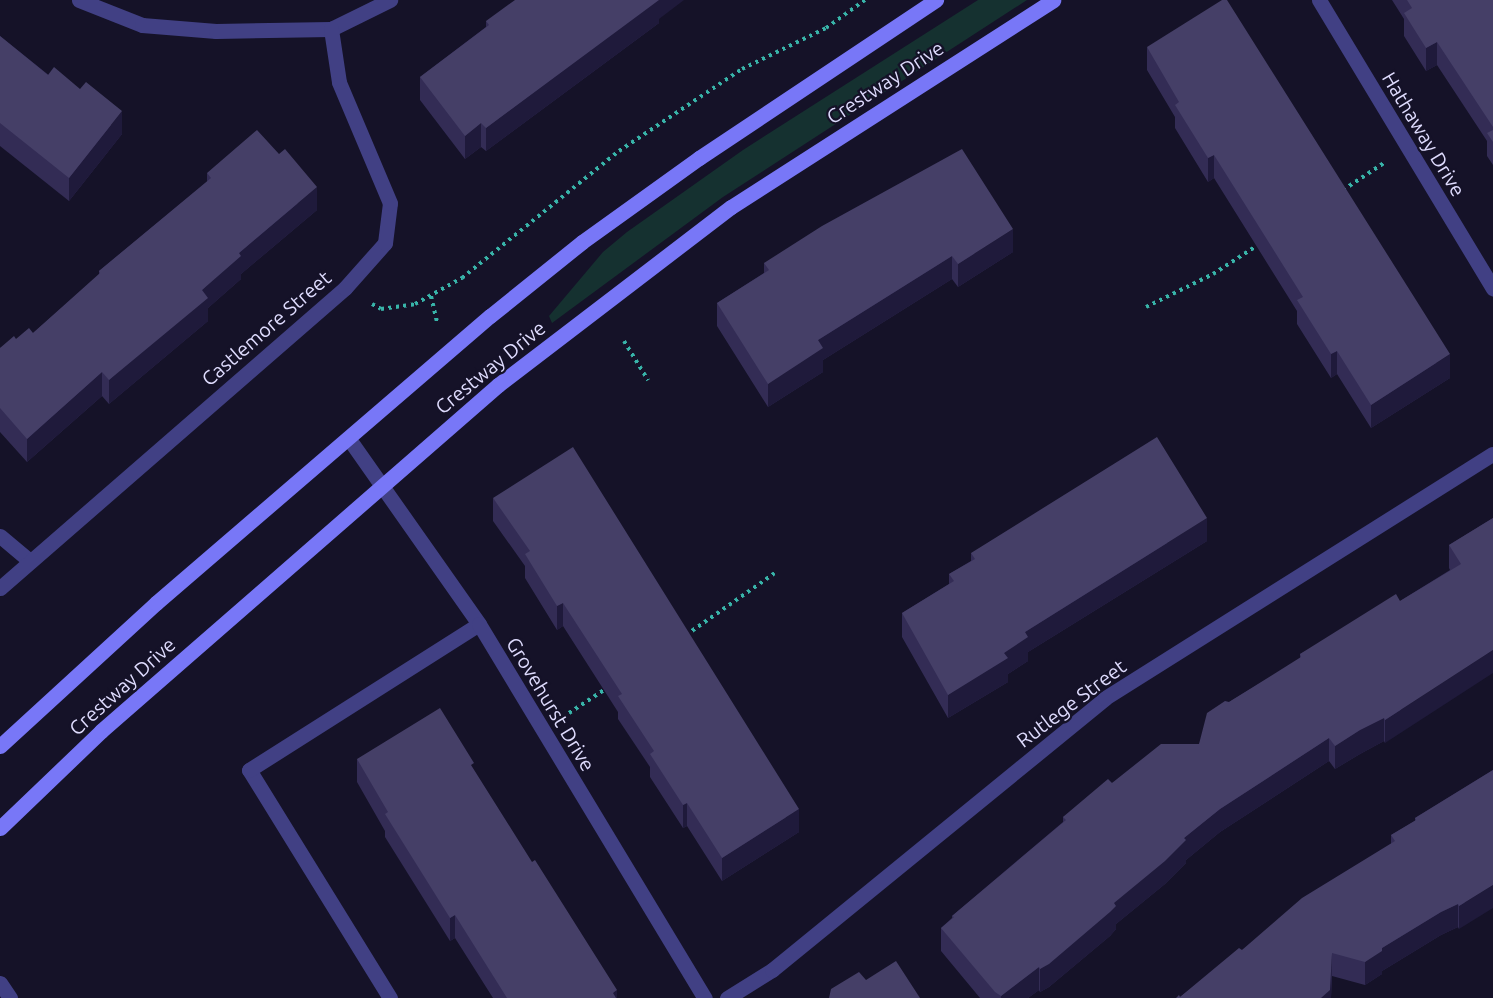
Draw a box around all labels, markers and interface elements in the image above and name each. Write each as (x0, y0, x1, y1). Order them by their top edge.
street label: Crestway Drive (822, 35, 948, 129)
street label: Hathaway Drive (1377, 67, 1471, 201)
street label: Castlemore Street (196, 265, 336, 391)
street label: Crestway Drive (430, 315, 550, 419)
street label: Crestway Drive (64, 632, 180, 740)
street label: Grovehurst Drive (502, 633, 600, 775)
street label: Rutlege Street (1011, 654, 1131, 752)

